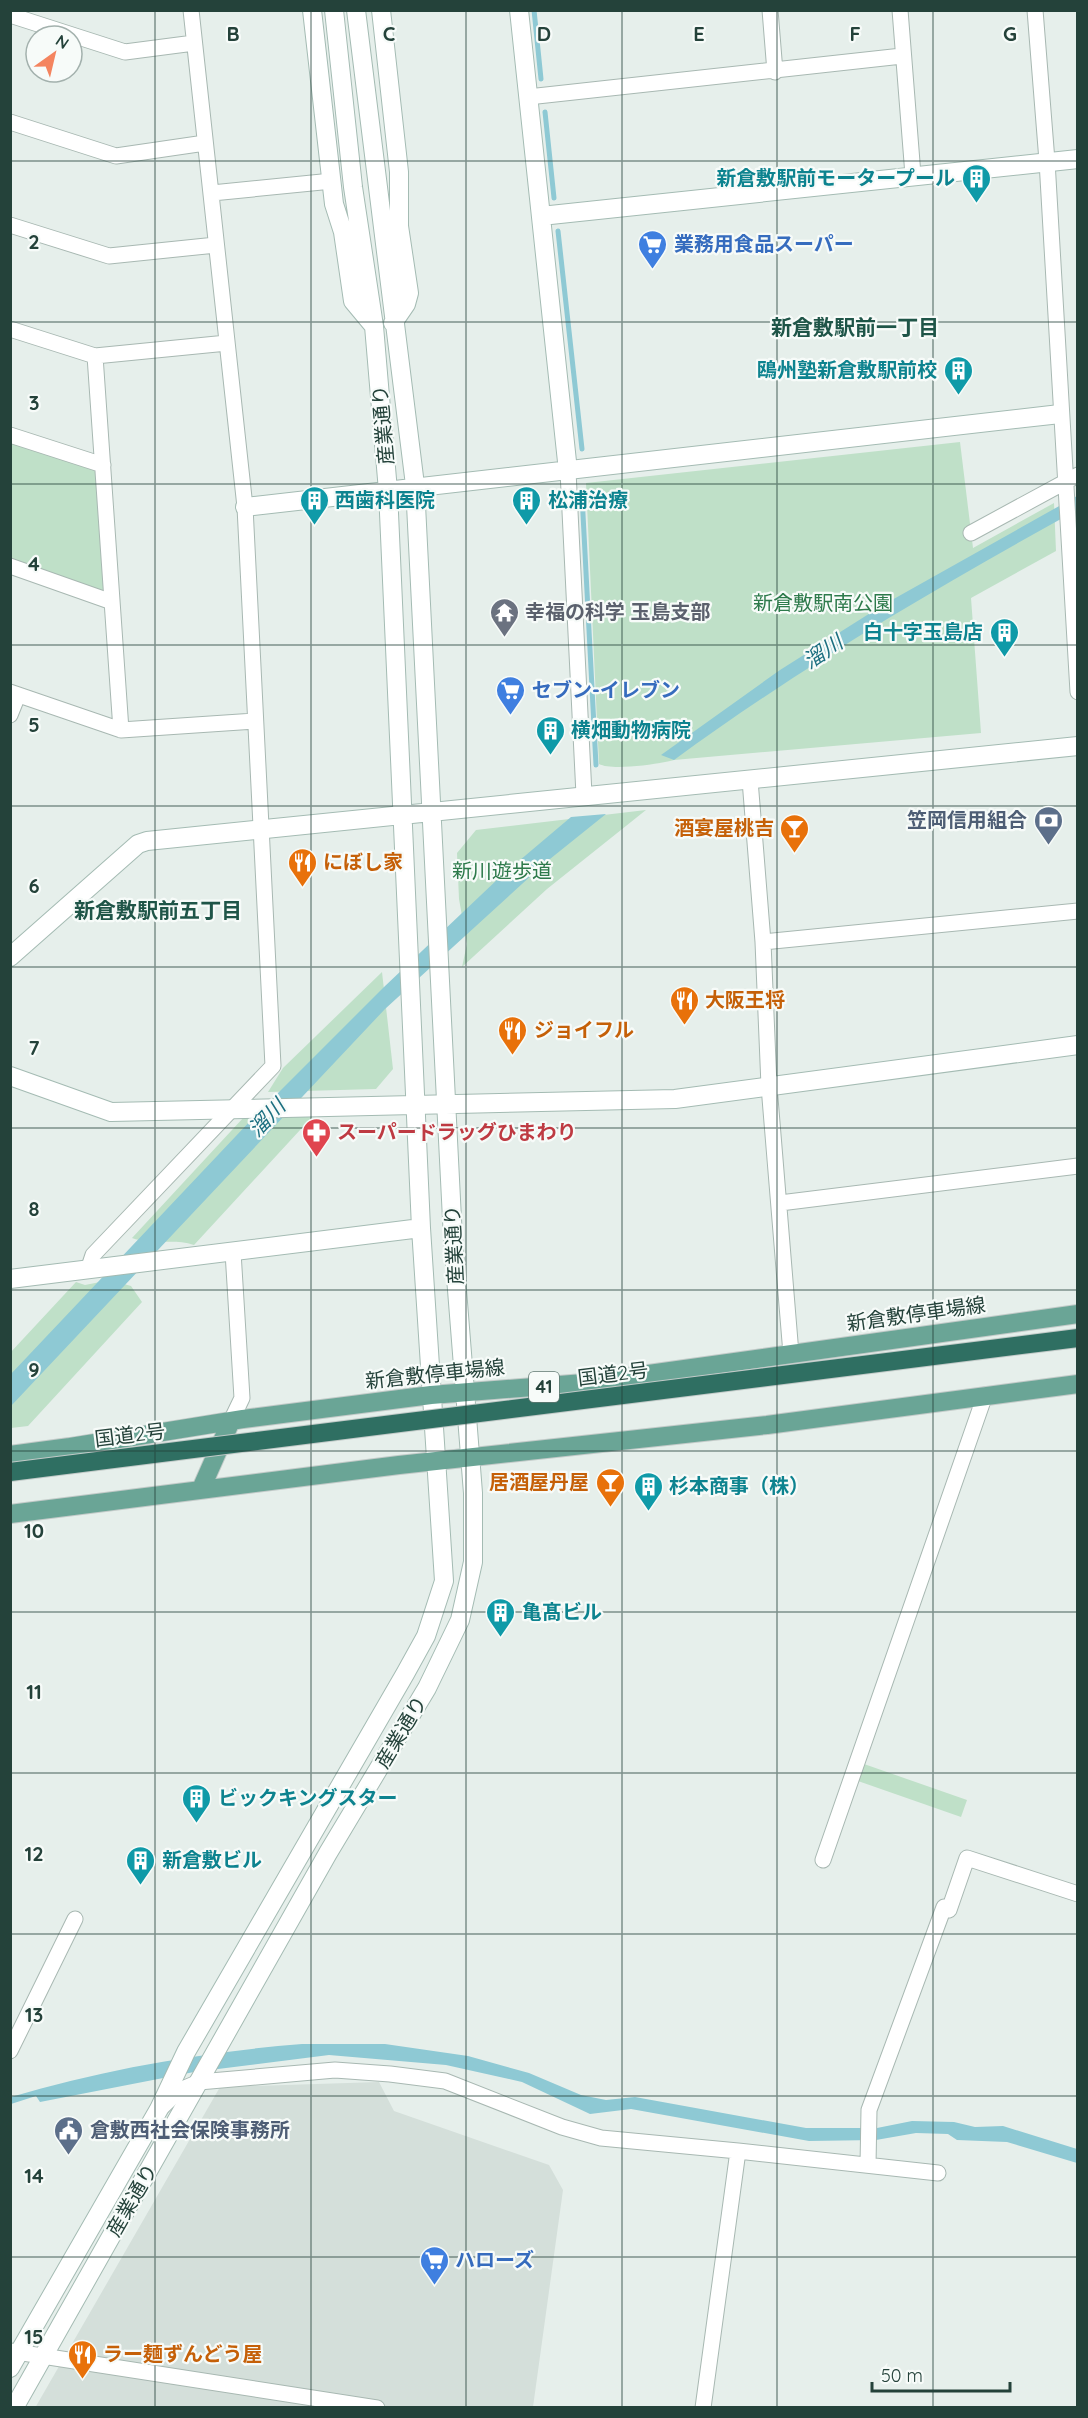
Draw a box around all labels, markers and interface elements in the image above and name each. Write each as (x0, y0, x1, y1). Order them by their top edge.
text: B (226, 21, 240, 46)
text: C (383, 21, 396, 46)
text: D (537, 21, 551, 46)
text: E (693, 21, 705, 46)
text: F (849, 21, 861, 46)
text: G (1003, 21, 1017, 46)
north arrow (24, 24, 84, 84)
text: N (52, 30, 73, 53)
building icon: 新倉敷駅前モータープール (960, 162, 992, 204)
place label: 新倉敷駅前モータープール (716, 165, 955, 190)
supermarket icon: 業務用食品スーパー (637, 228, 669, 270)
text: 2 (28, 229, 40, 254)
place label: 業務用食品スーパー (674, 231, 854, 256)
district label: 新倉敷駅前一丁目 (771, 314, 939, 340)
building icon: 鴎州塾新倉敷駅前校 (942, 354, 974, 396)
place label: 鴎州塾新倉敷駅前校 (757, 357, 937, 382)
street label: 産業通り (367, 384, 398, 466)
text: 3 (29, 390, 39, 415)
building icon: 西歯科医院 (298, 484, 330, 526)
building icon: 松浦治療 (511, 484, 543, 526)
place label: 西歯科医院 (335, 487, 435, 512)
place label: 松浦治療 (548, 487, 628, 512)
text: 4 (28, 551, 40, 576)
park label: 新倉敷駅南公園 (753, 590, 893, 615)
temple icon: 幸福の科学 玉島支部 (488, 596, 520, 638)
place label: 幸福の科学 玉島支部 (525, 599, 711, 624)
building icon: 白十字玉島店 (988, 616, 1020, 658)
place label: 白十字玉島店 (863, 619, 983, 644)
water label: 溜川 (798, 628, 849, 674)
supermarket icon: セブン-イレブン (495, 674, 527, 716)
place label: セブン-イレブン (532, 677, 680, 702)
text: 5 (28, 712, 40, 737)
building icon: 横畑動物病院 (534, 714, 566, 756)
place label: 横畑動物病院 (571, 717, 691, 742)
bank icon: 笠岡信用組合 (1032, 804, 1064, 846)
place label: 笠岡信用組合 (907, 807, 1027, 832)
bar icon: 酒宴屋桃吉 (779, 812, 811, 854)
place label: 酒宴屋桃吉 (674, 815, 774, 840)
restaurant icon: にぼし家 (286, 846, 318, 888)
place label: にぼし家 (323, 849, 403, 874)
park label: 新川遊歩道 (452, 858, 552, 883)
text: 6 (28, 873, 40, 898)
district label: 新倉敷駅前五丁目 (74, 897, 242, 923)
restaurant icon: 大阪王将 (668, 984, 700, 1026)
place label: 大阪王将 (705, 987, 785, 1012)
restaurant icon: ジョイフル (497, 1014, 529, 1056)
place label: ジョイフル (534, 1017, 634, 1042)
text: 7 (29, 1035, 40, 1060)
water label: 溜川 (242, 1092, 292, 1141)
pharmacy icon: スーパードラッグひまわり (300, 1116, 332, 1158)
place label: スーパードラッグひまわり (337, 1119, 577, 1144)
text: 8 (29, 1196, 40, 1221)
street label: 産業通り (439, 1204, 468, 1286)
street label: 新倉敷停車場線 (845, 1291, 987, 1336)
street label: 新倉敷停車場線 (364, 1354, 506, 1393)
text: 9 (28, 1357, 40, 1382)
street label: 国道2号 (576, 1357, 650, 1390)
road number: 41 (529, 1372, 559, 1402)
street label: 国道2号 (93, 1418, 167, 1451)
bar icon: 居酒屋丹屋 (594, 1466, 626, 1508)
place label: 居酒屋丹屋 (489, 1469, 589, 1494)
building icon: 杉本商事（株） (632, 1470, 664, 1512)
place label: 杉本商事（株） (669, 1473, 809, 1498)
text: 10 (24, 1518, 44, 1543)
building icon: 亀髙ビル (485, 1596, 517, 1638)
place label: 亀髙ビル (522, 1599, 602, 1624)
text: 11 (26, 1679, 42, 1704)
street label: 産業通り (369, 1691, 432, 1772)
building icon: ビックキングスター (181, 1782, 213, 1824)
place label: ビックキングスター (218, 1785, 397, 1810)
text: 12 (24, 1841, 44, 1866)
building icon: 新倉敷ビル (125, 1844, 157, 1886)
place label: 新倉敷ビル (162, 1847, 262, 1872)
text: 13 (25, 2002, 43, 2027)
public building icon: 倉敷西社会保険事務所 (53, 2114, 85, 2156)
place label: 倉敷西社会保険事務所 (90, 2117, 290, 2142)
street label: 産業通り (101, 2159, 162, 2241)
text: 14 (24, 2163, 44, 2188)
supermarket icon: ハローズ (418, 2244, 450, 2286)
place label: ハローズ (455, 2247, 534, 2272)
text: 15 (24, 2324, 44, 2349)
restaurant icon: ラー麺ずんどう屋 (66, 2338, 98, 2380)
place label: ラー麺ずんどう屋 (103, 2341, 262, 2366)
scale bar (872, 2355, 1010, 2393)
text: 50 m (881, 2364, 923, 2387)

